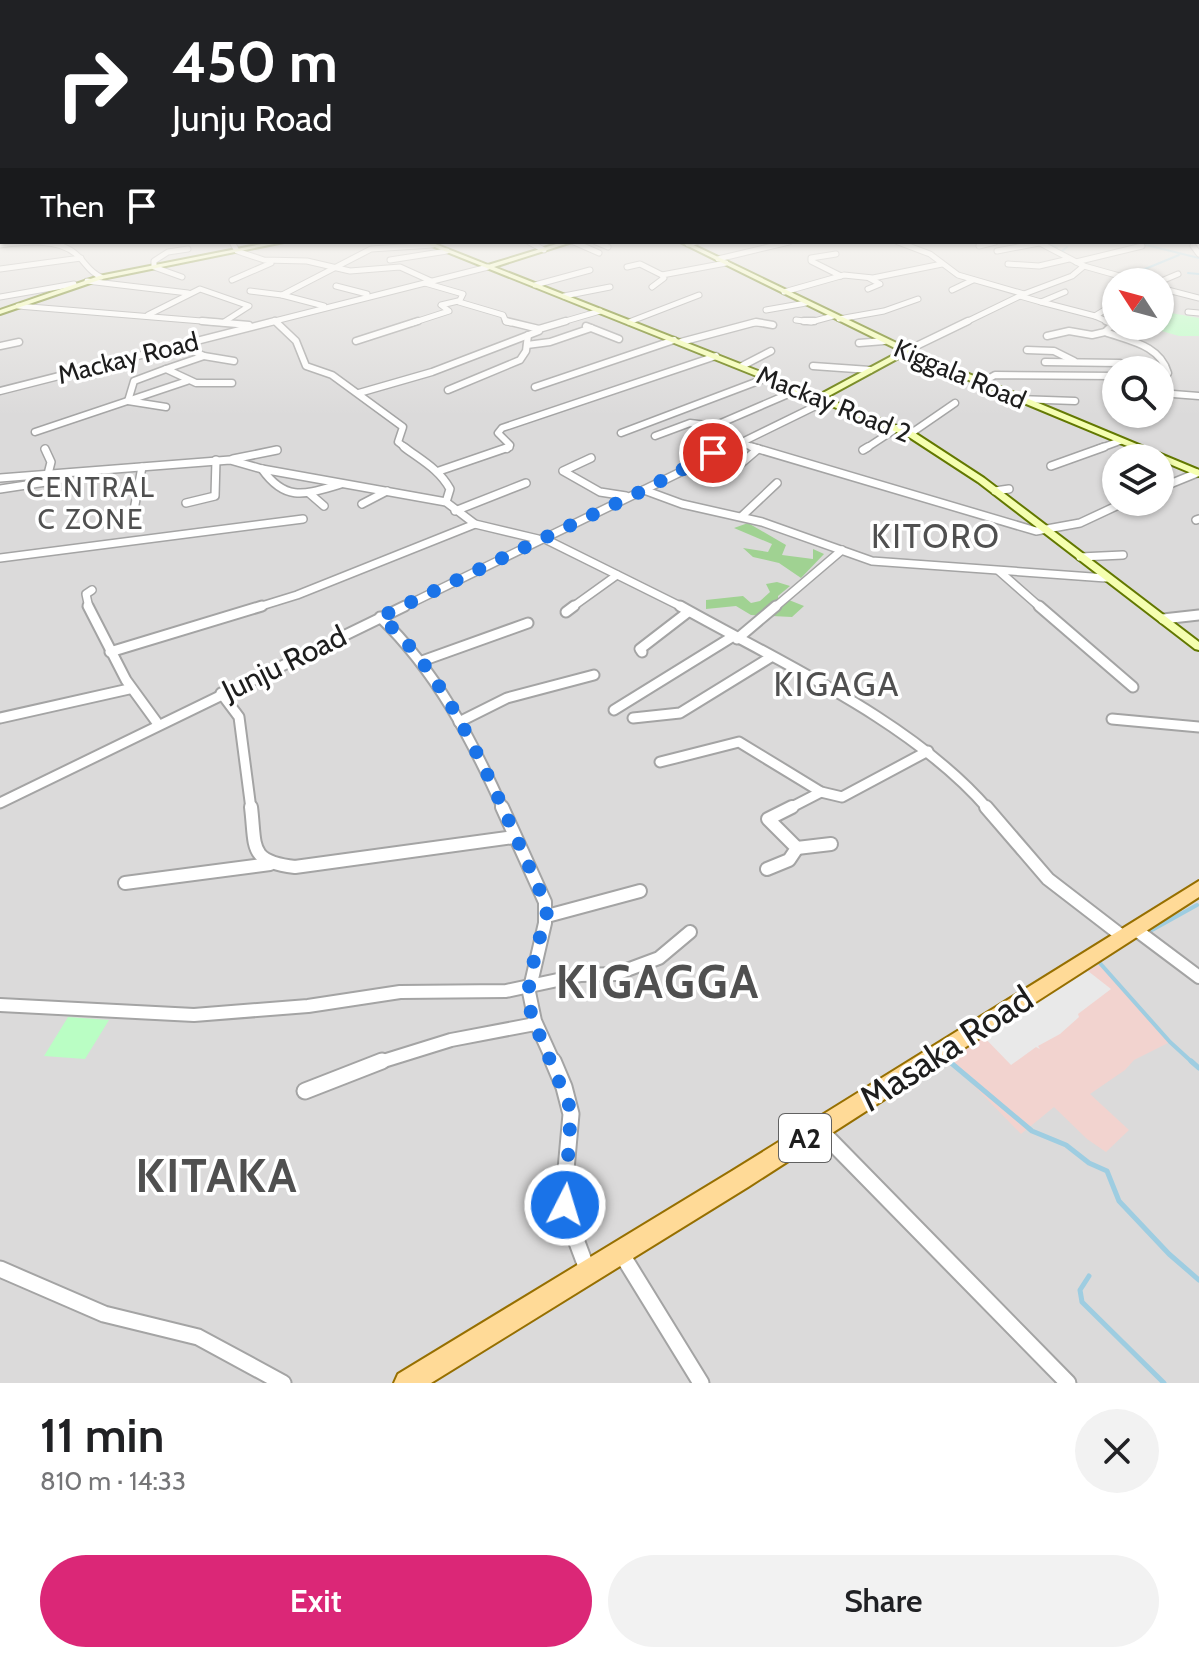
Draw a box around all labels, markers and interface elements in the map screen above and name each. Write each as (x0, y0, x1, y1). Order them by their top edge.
text: 450 m (172, 28, 338, 96)
icon: right (40, 32, 144, 136)
text: Junju Road (172, 96, 332, 140)
icon: arrive (120, 184, 164, 228)
text: Then (40, 188, 104, 225)
north arrow (1102, 268, 1174, 340)
map controls (1102, 268, 1174, 516)
street label: Mackay Road (54, 325, 202, 391)
street label: Kiggala Road (889, 332, 1031, 416)
button: search (1102, 356, 1174, 428)
street label: Mackay Road 2 (752, 359, 916, 449)
pin (679, 419, 747, 487)
icon: arrive (691, 431, 735, 475)
button: layers (1102, 444, 1174, 516)
district label: CENTRAL C ZONE (26, 470, 156, 536)
district label: KITORO (871, 515, 1001, 557)
street label: Junju Road (215, 617, 352, 709)
district label: KIGAGA (773, 663, 901, 705)
district label: KIGAGGA (556, 954, 760, 1010)
street label: Masaka Road (851, 976, 1041, 1120)
road number: A2 (779, 1114, 831, 1162)
district label: KITAKA (135, 1148, 299, 1204)
position arrow (523, 1163, 607, 1247)
text: 11 min (40, 1406, 164, 1464)
button: close (1075, 1409, 1159, 1493)
text: 810 m · 14:33 (40, 1465, 186, 1497)
button: Exit (40, 1555, 592, 1647)
button: Share (608, 1555, 1159, 1647)

